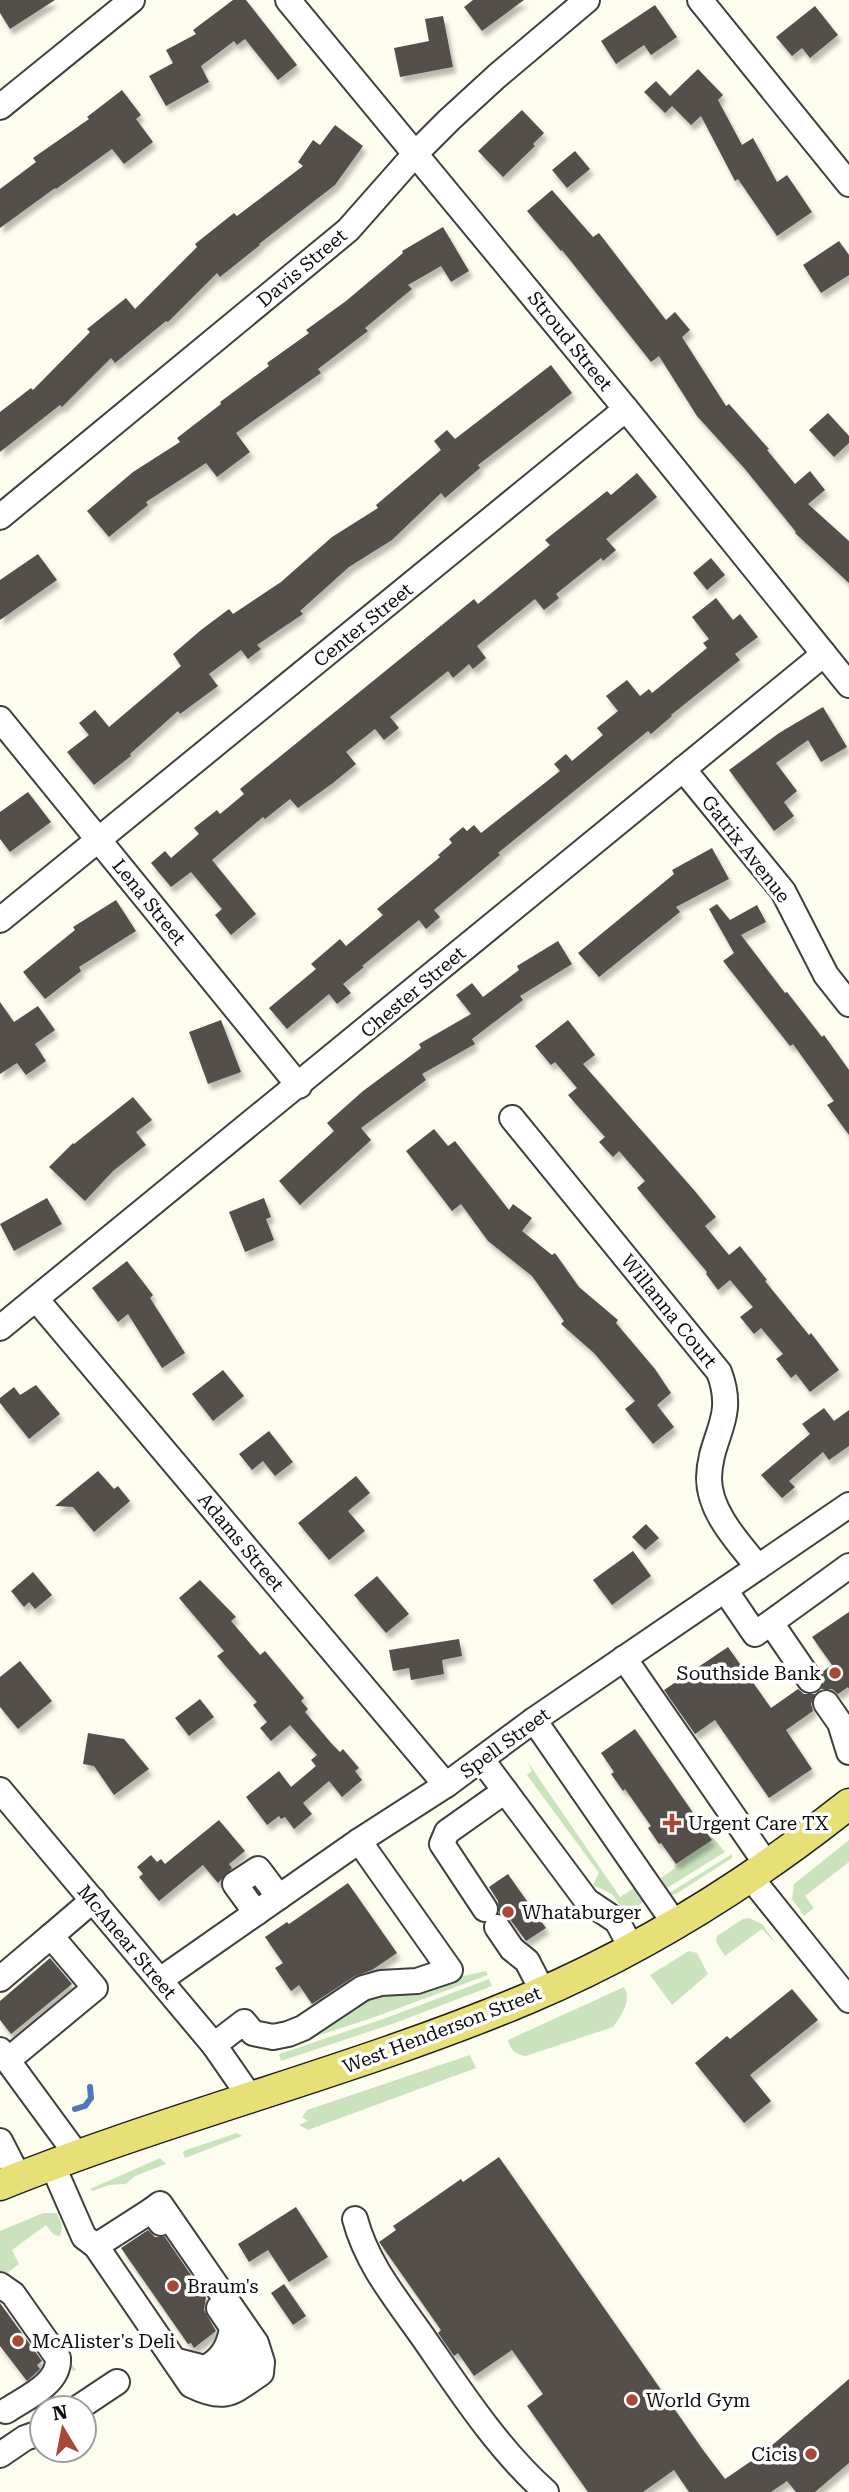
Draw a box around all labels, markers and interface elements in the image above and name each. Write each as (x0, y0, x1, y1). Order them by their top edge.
street label: Davis Street (252, 224, 352, 312)
street label: Stroud Street (523, 287, 617, 395)
street label: Center Street (309, 578, 417, 672)
street label: Gatrix Avenue (697, 791, 795, 907)
street label: Lena Street (107, 854, 191, 950)
street label: Chester Street (356, 941, 470, 1043)
street label: Willanna Court (616, 1250, 722, 1372)
street label: Adams Street (193, 1488, 289, 1596)
place label: Southside Bank (677, 1662, 821, 1685)
marker: Southside Bank (827, 1665, 843, 1681)
street label: Spell Street (456, 1703, 554, 1783)
place label: Urgent Care TX (688, 1812, 829, 1835)
marker: Urgent Care TX (662, 1813, 682, 1833)
street label: McAnear Street (73, 1880, 181, 2004)
place label: Whataburger (522, 1901, 642, 1924)
marker: Whataburger (500, 1904, 516, 1920)
street label: West Henderson Street (340, 1982, 544, 2078)
place label: Braum's (187, 2275, 259, 2298)
marker: Braum's (165, 2278, 181, 2294)
place label: McAlister's Deli (32, 2330, 175, 2353)
marker: McAlister's Deli (10, 2333, 26, 2349)
place label: World Gym (646, 2389, 750, 2412)
marker: World Gym (624, 2392, 640, 2408)
north arrow (28, 2394, 98, 2464)
text: N (51, 2400, 70, 2425)
place label: Cicis (751, 2443, 797, 2466)
marker: Cicis (803, 2446, 819, 2462)

